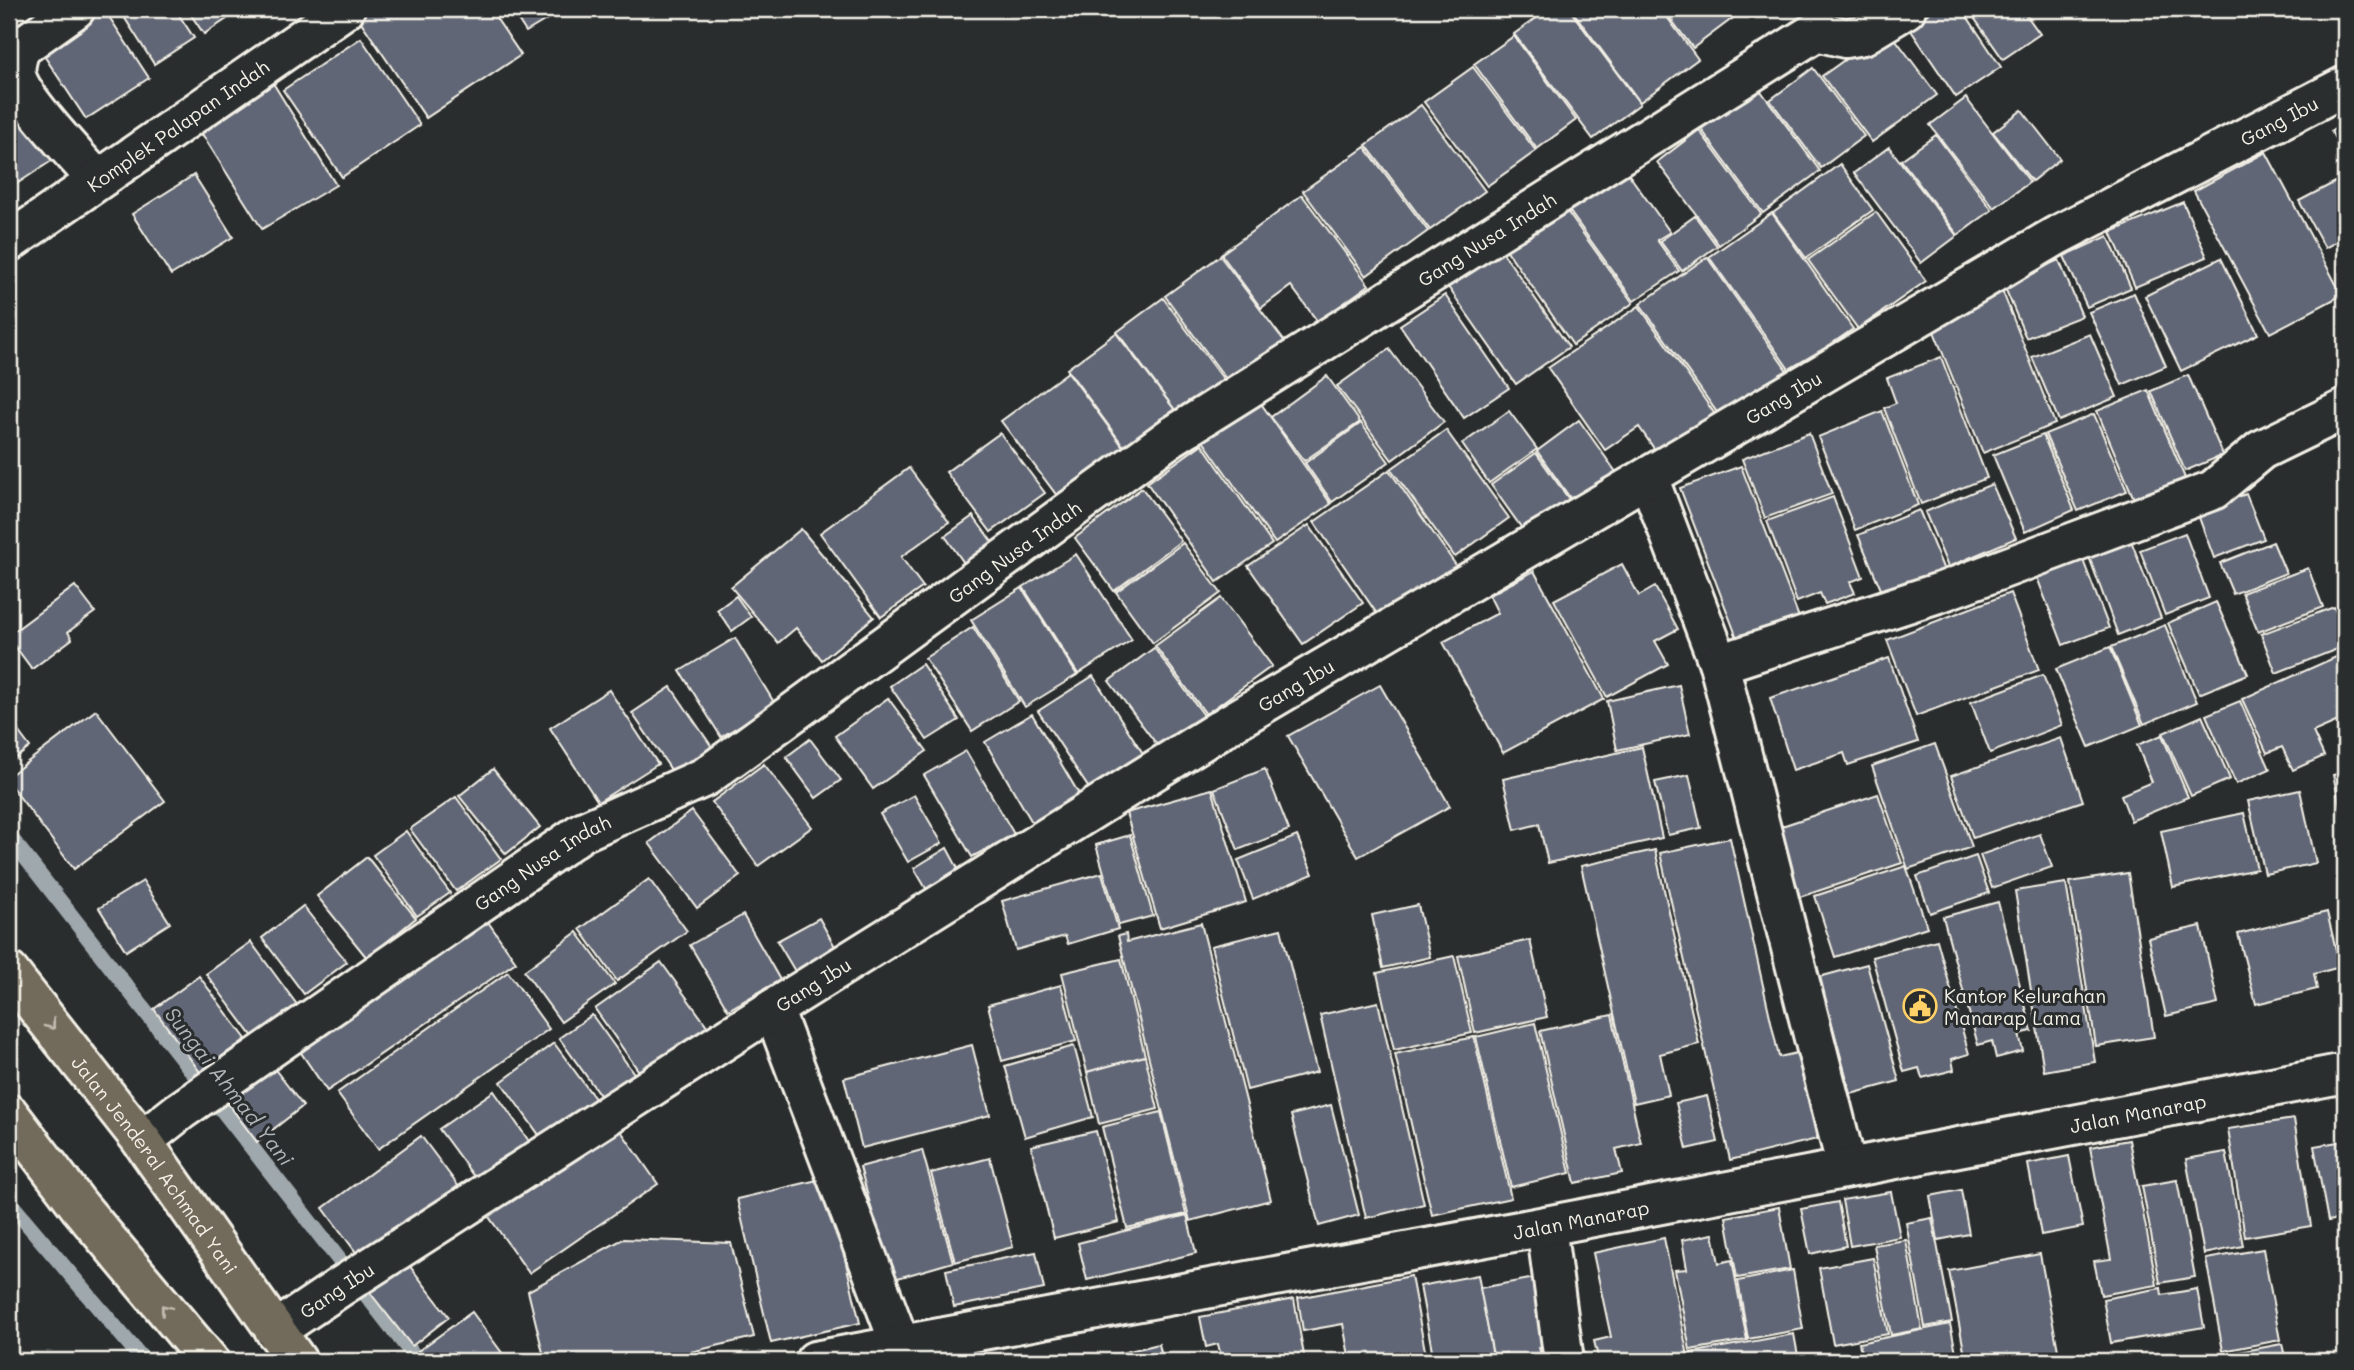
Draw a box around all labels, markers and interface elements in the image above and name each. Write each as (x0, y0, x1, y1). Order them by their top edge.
street label: Komplek Palapan Indah (82, 53, 273, 197)
street label: Gang Ibu (2236, 90, 2322, 151)
street label: Gang Nusa Indah (1413, 186, 1560, 291)
street label: Gang Ibu (1740, 365, 1826, 429)
street label: Gang Nusa Indah (943, 495, 1085, 608)
street label: Gang Ibu (1253, 653, 1338, 717)
street label: Gang Nusa Indah (469, 809, 614, 916)
street label: Gang Ibu (770, 951, 855, 1017)
place label: Kantor Kelurahan Manarap Lama (1944, 983, 2106, 1030)
public building icon: Kantor Kelurahan Manarap Lama (1901, 987, 1939, 1025)
water label: Sungai Ahmad Yani (159, 1001, 301, 1171)
one-way arrow (42, 1018, 55, 1030)
street label: Jalan Jenderal Achmad Yani (67, 1050, 244, 1279)
street label: Jalan Manarap (2068, 1087, 2208, 1138)
street label: Jalan Manarap (1511, 1194, 1651, 1244)
street label: Gang Ibu (294, 1256, 379, 1324)
one-way arrow (161, 1304, 173, 1317)

